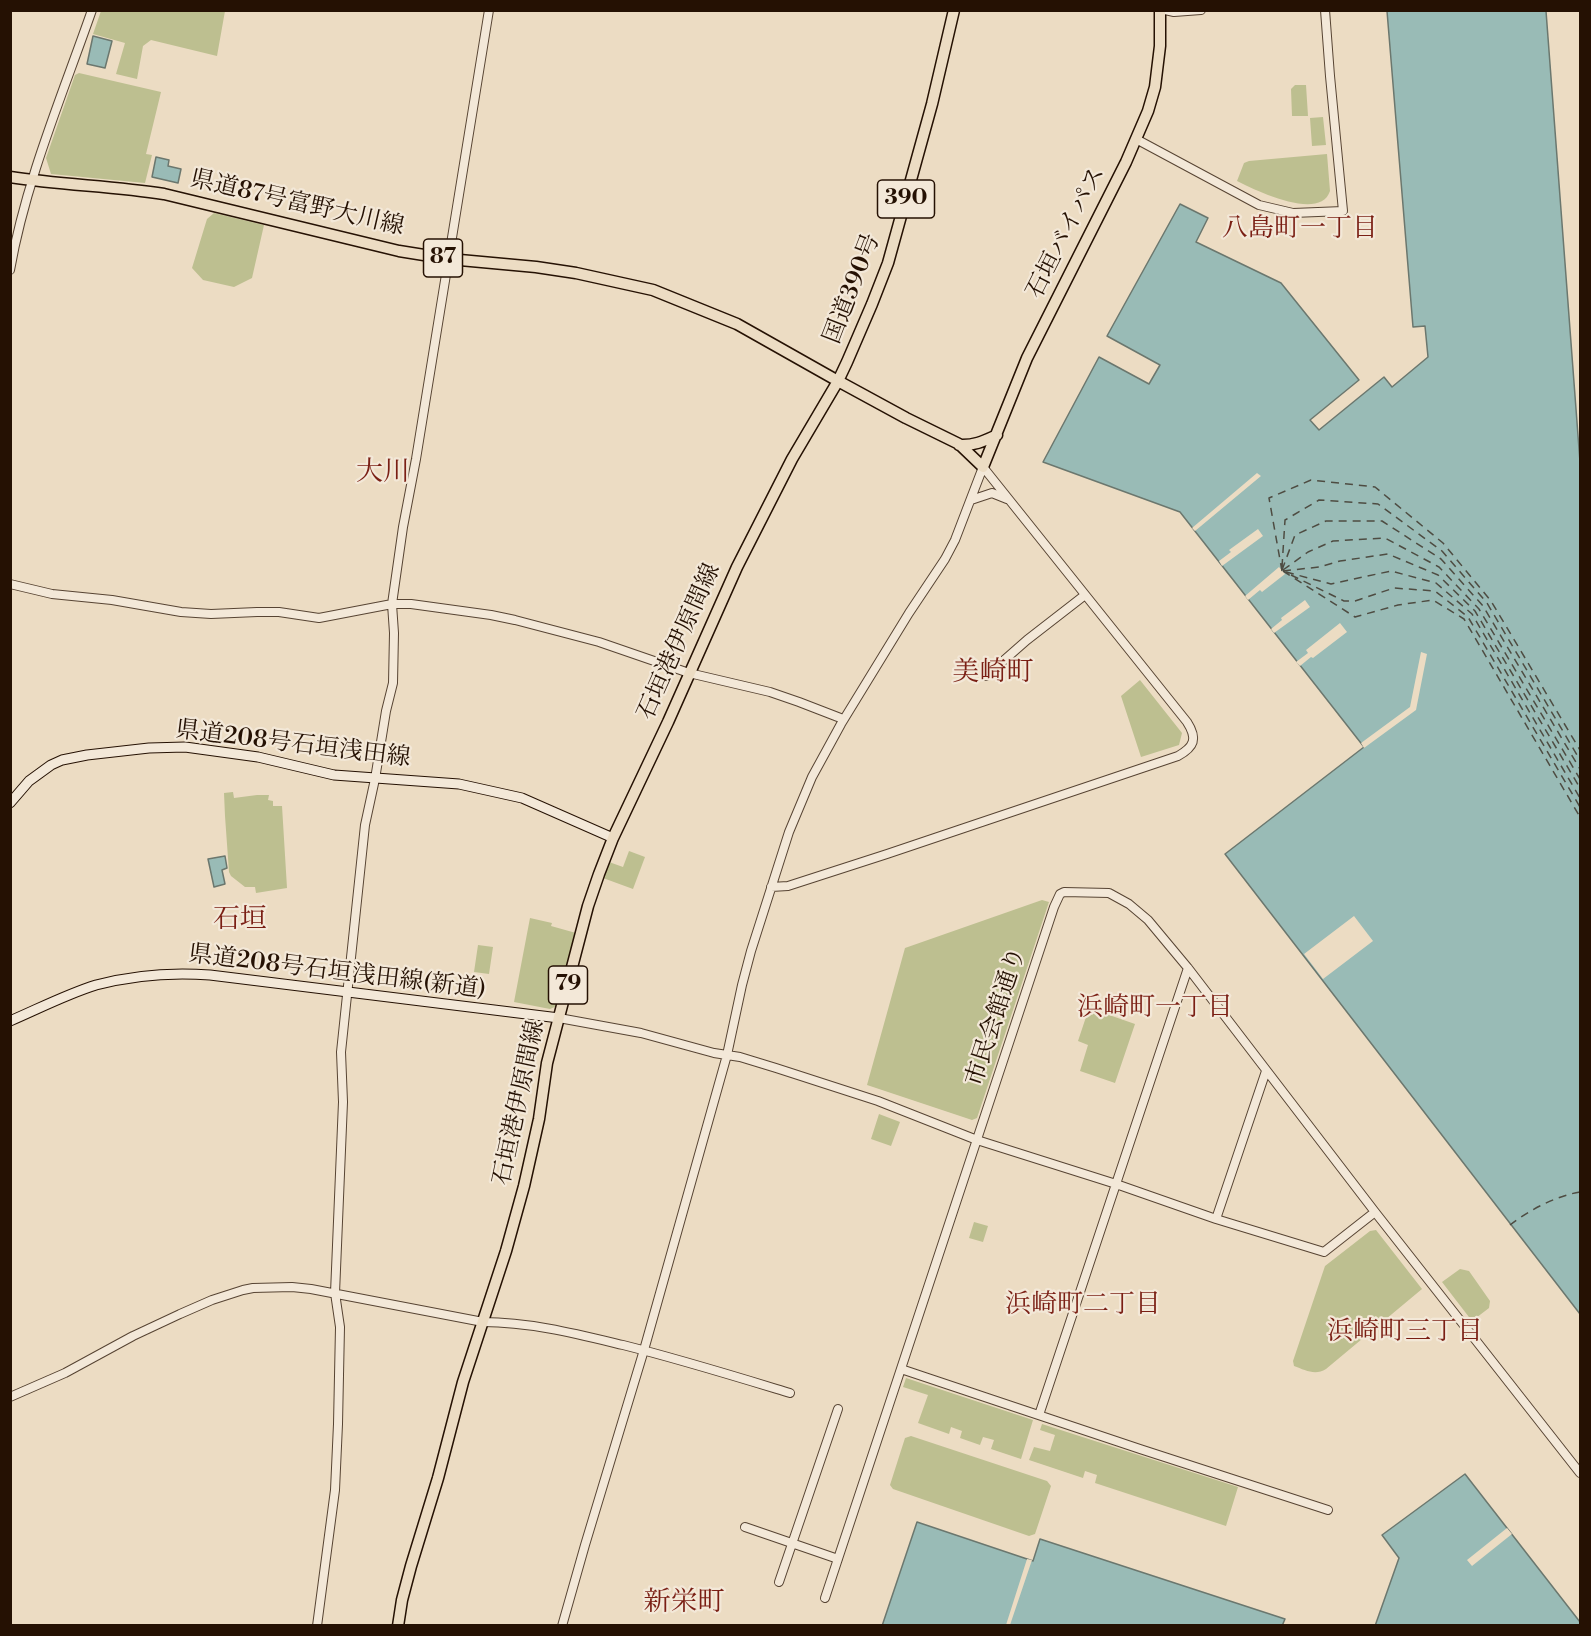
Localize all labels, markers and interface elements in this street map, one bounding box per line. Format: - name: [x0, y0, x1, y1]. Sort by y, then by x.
- street label: 石垣バイパス: [1021, 162, 1113, 304]
- street label: 県道87号富野大川線: [187, 165, 407, 243]
- road number: 390: [878, 180, 934, 218]
- district label: 八島町一丁目: [1222, 214, 1378, 246]
- street label: 国道390号: [819, 230, 887, 348]
- road number: 87: [424, 239, 462, 277]
- district label: 大川: [356, 458, 410, 490]
- street label: 石垣港伊原間線: [633, 559, 727, 725]
- district label: 美崎町: [953, 658, 1033, 690]
- street label: 県道208号石垣浅田線: [174, 716, 412, 774]
- district label: 石垣: [213, 905, 267, 937]
- street label: 県道208号石垣浅田線(新道): [187, 940, 487, 1006]
- street label: 市民会館通り: [961, 944, 1033, 1090]
- road number: 79: [548, 966, 588, 1004]
- district label: 浜崎町一丁目: [1077, 993, 1233, 1025]
- street label: 石垣港伊原間線: [488, 1018, 552, 1188]
- district label: 浜崎町二丁目: [1005, 1290, 1161, 1322]
- district label: 浜崎町三丁目: [1327, 1317, 1483, 1349]
- district label: 新栄町: [644, 1588, 724, 1620]

